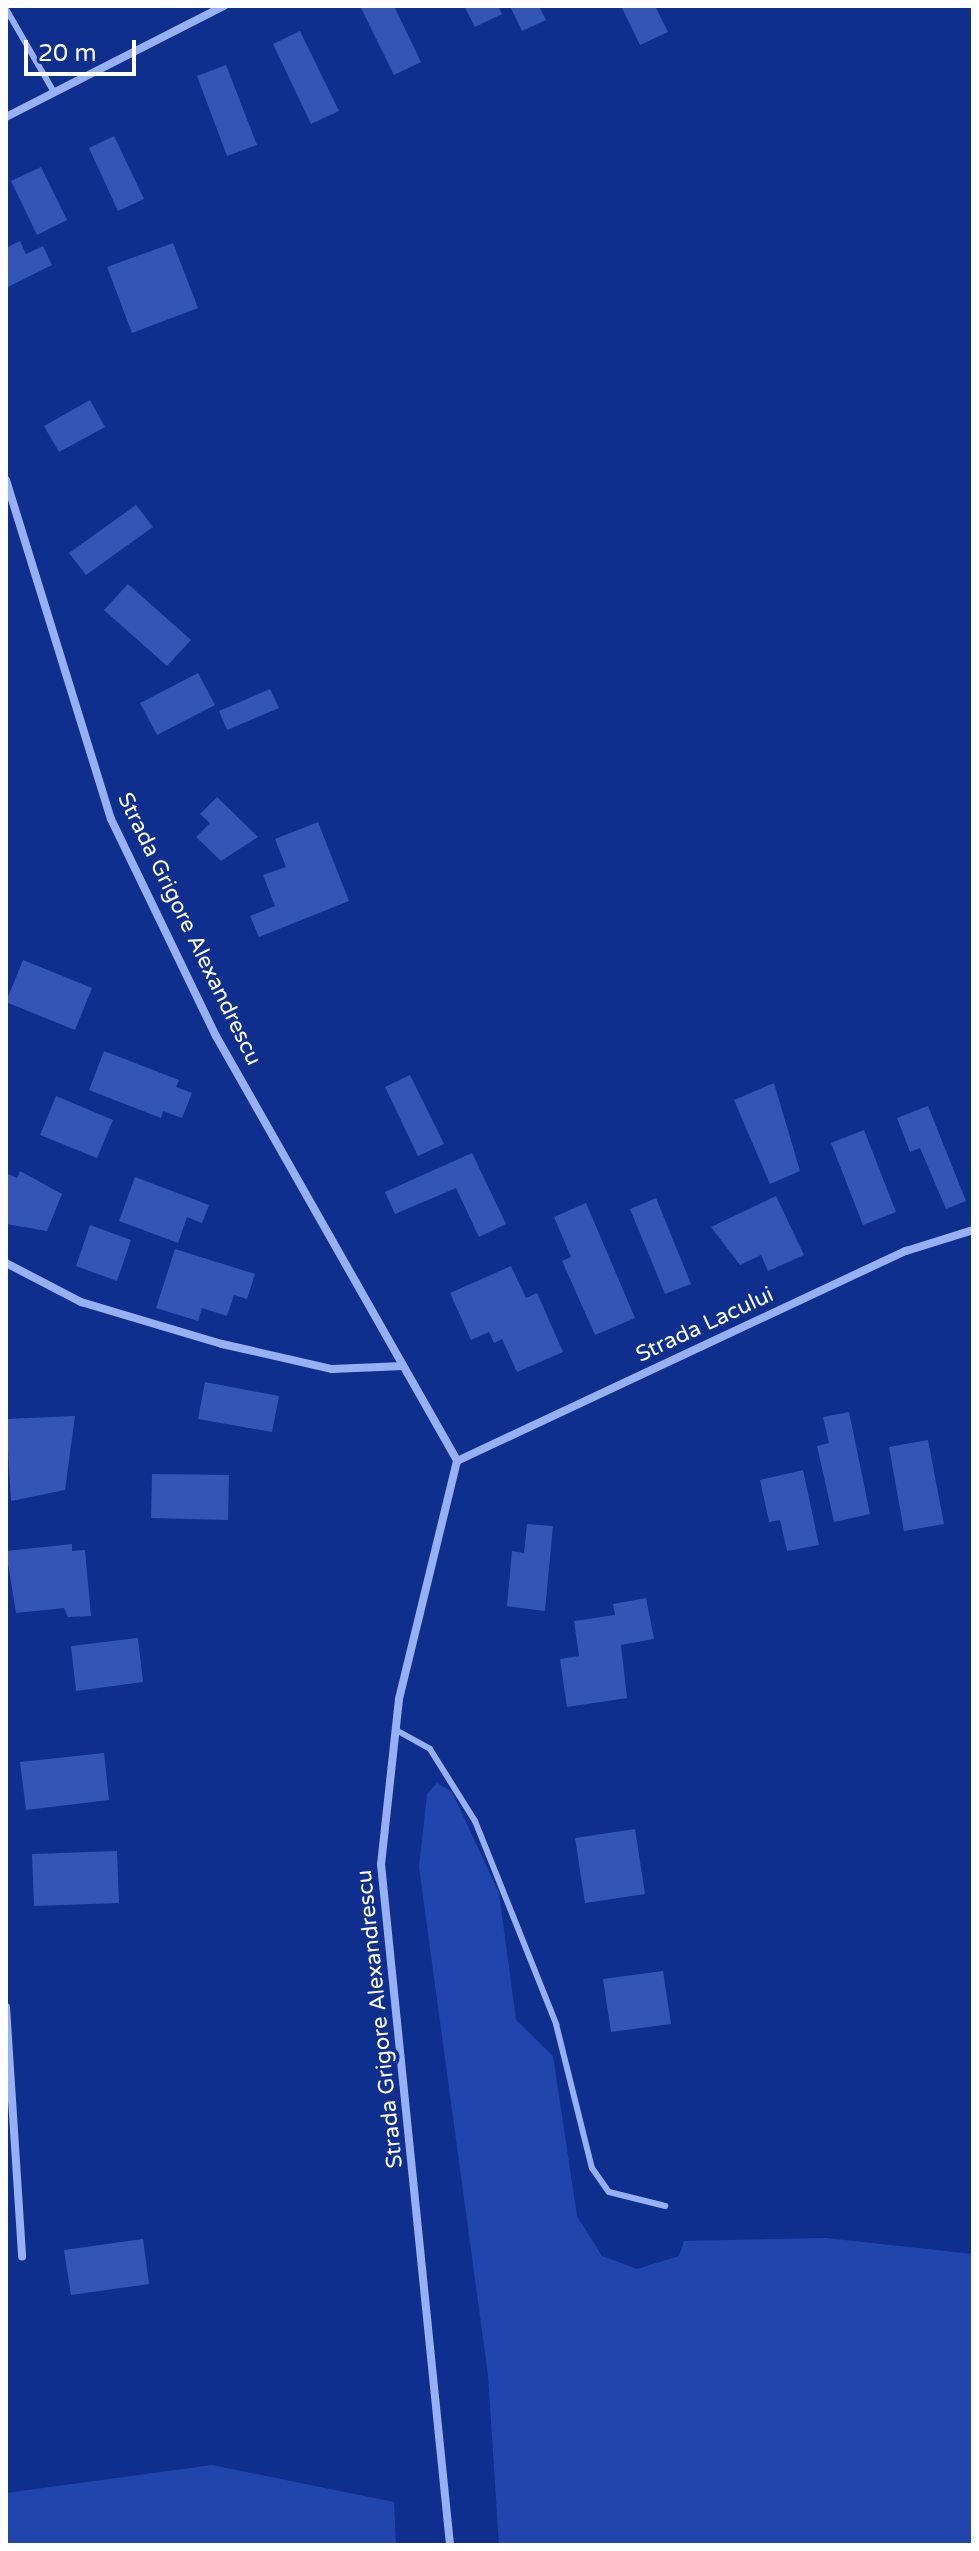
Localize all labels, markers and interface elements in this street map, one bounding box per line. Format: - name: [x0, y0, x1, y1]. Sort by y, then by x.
- scale bar: [28, 24, 140, 74]
- text: 20 m: [38, 39, 96, 68]
- street label: Strada Grigore Alexandrescu: [111, 788, 267, 1070]
- street label: Strada Lacului: [632, 1282, 778, 1368]
- street label: Strada Grigore Alexandrescu: [351, 1868, 409, 2170]

